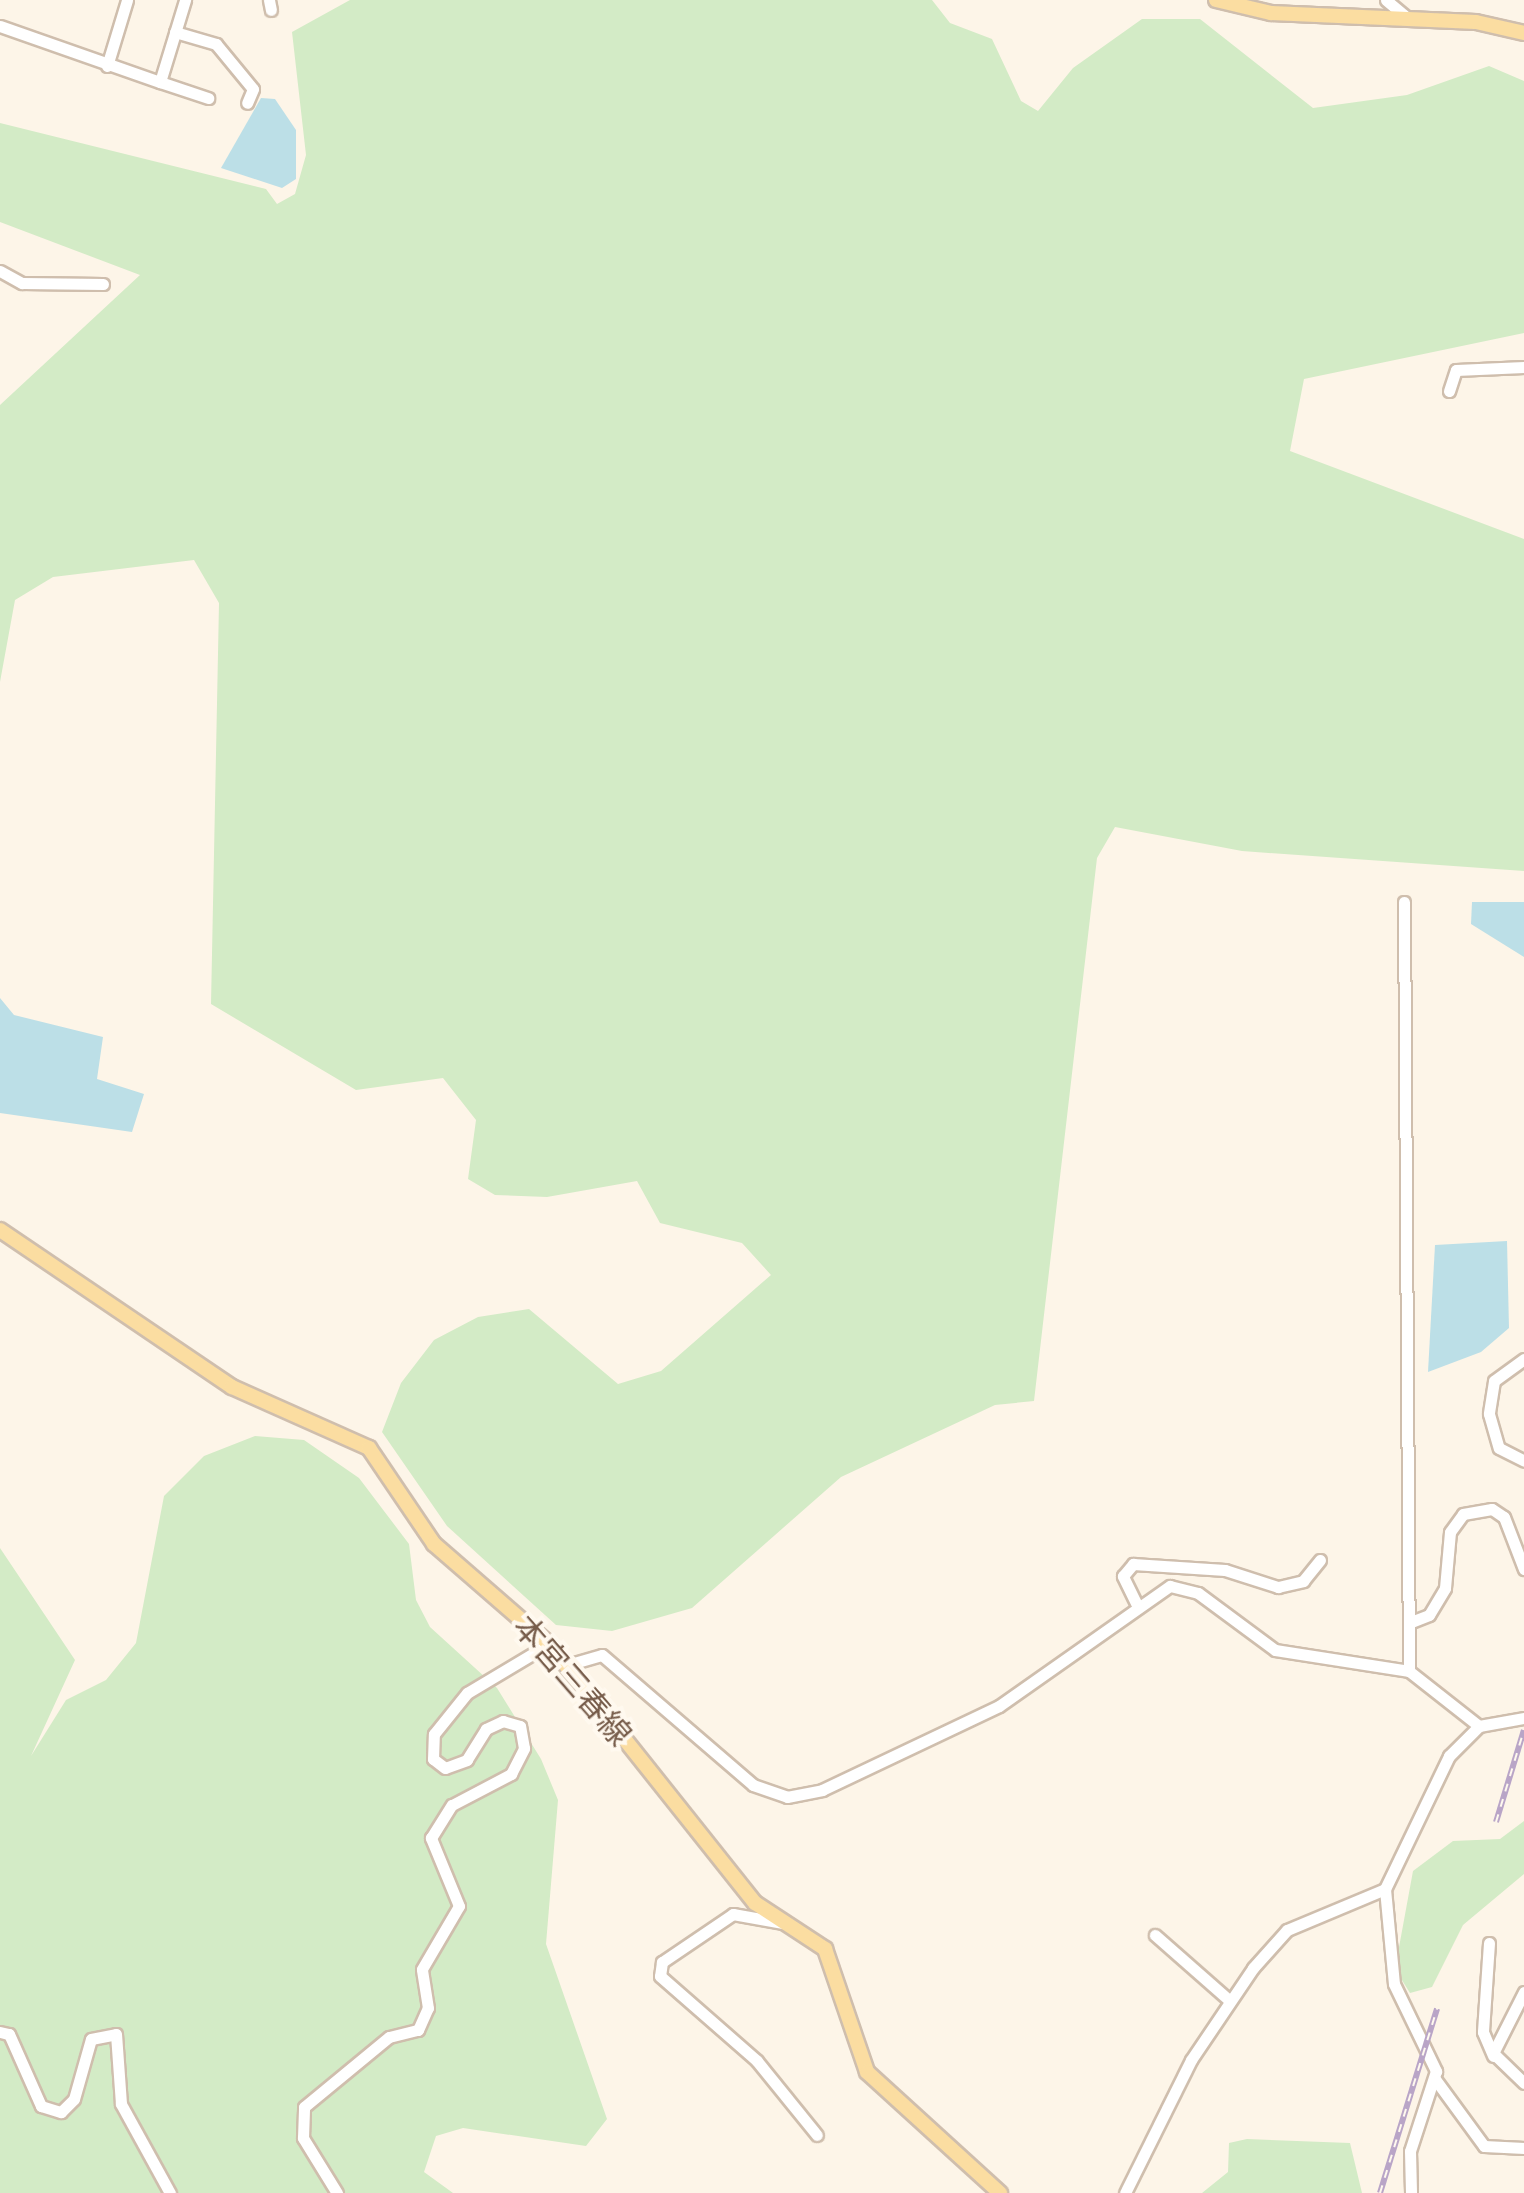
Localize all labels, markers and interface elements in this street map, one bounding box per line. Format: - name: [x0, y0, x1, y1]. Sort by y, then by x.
- street label: 本宮三春線: [506, 1607, 640, 1753]

